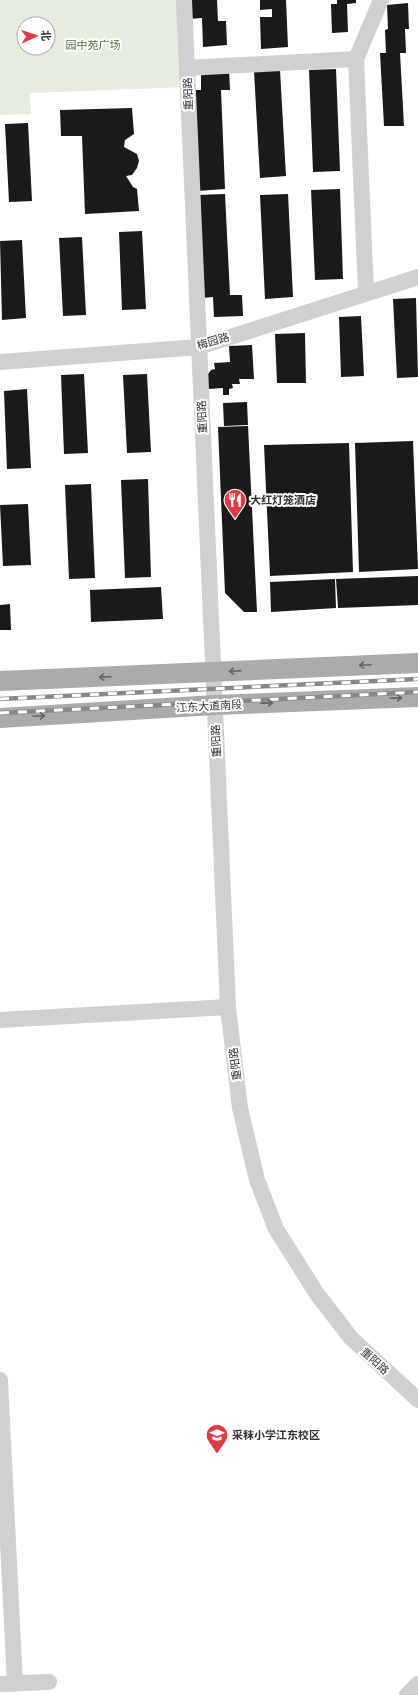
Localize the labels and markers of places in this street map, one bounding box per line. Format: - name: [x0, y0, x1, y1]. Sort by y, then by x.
- restaurant icon: 大红灯笼酒店: [222, 487, 248, 520]
- place label: 大红灯笼酒店: [250, 493, 316, 507]
- school or university icon: 采秣小学江东校区: [204, 1422, 230, 1455]
- place label: 采秣小学江东校区: [232, 1428, 320, 1442]

